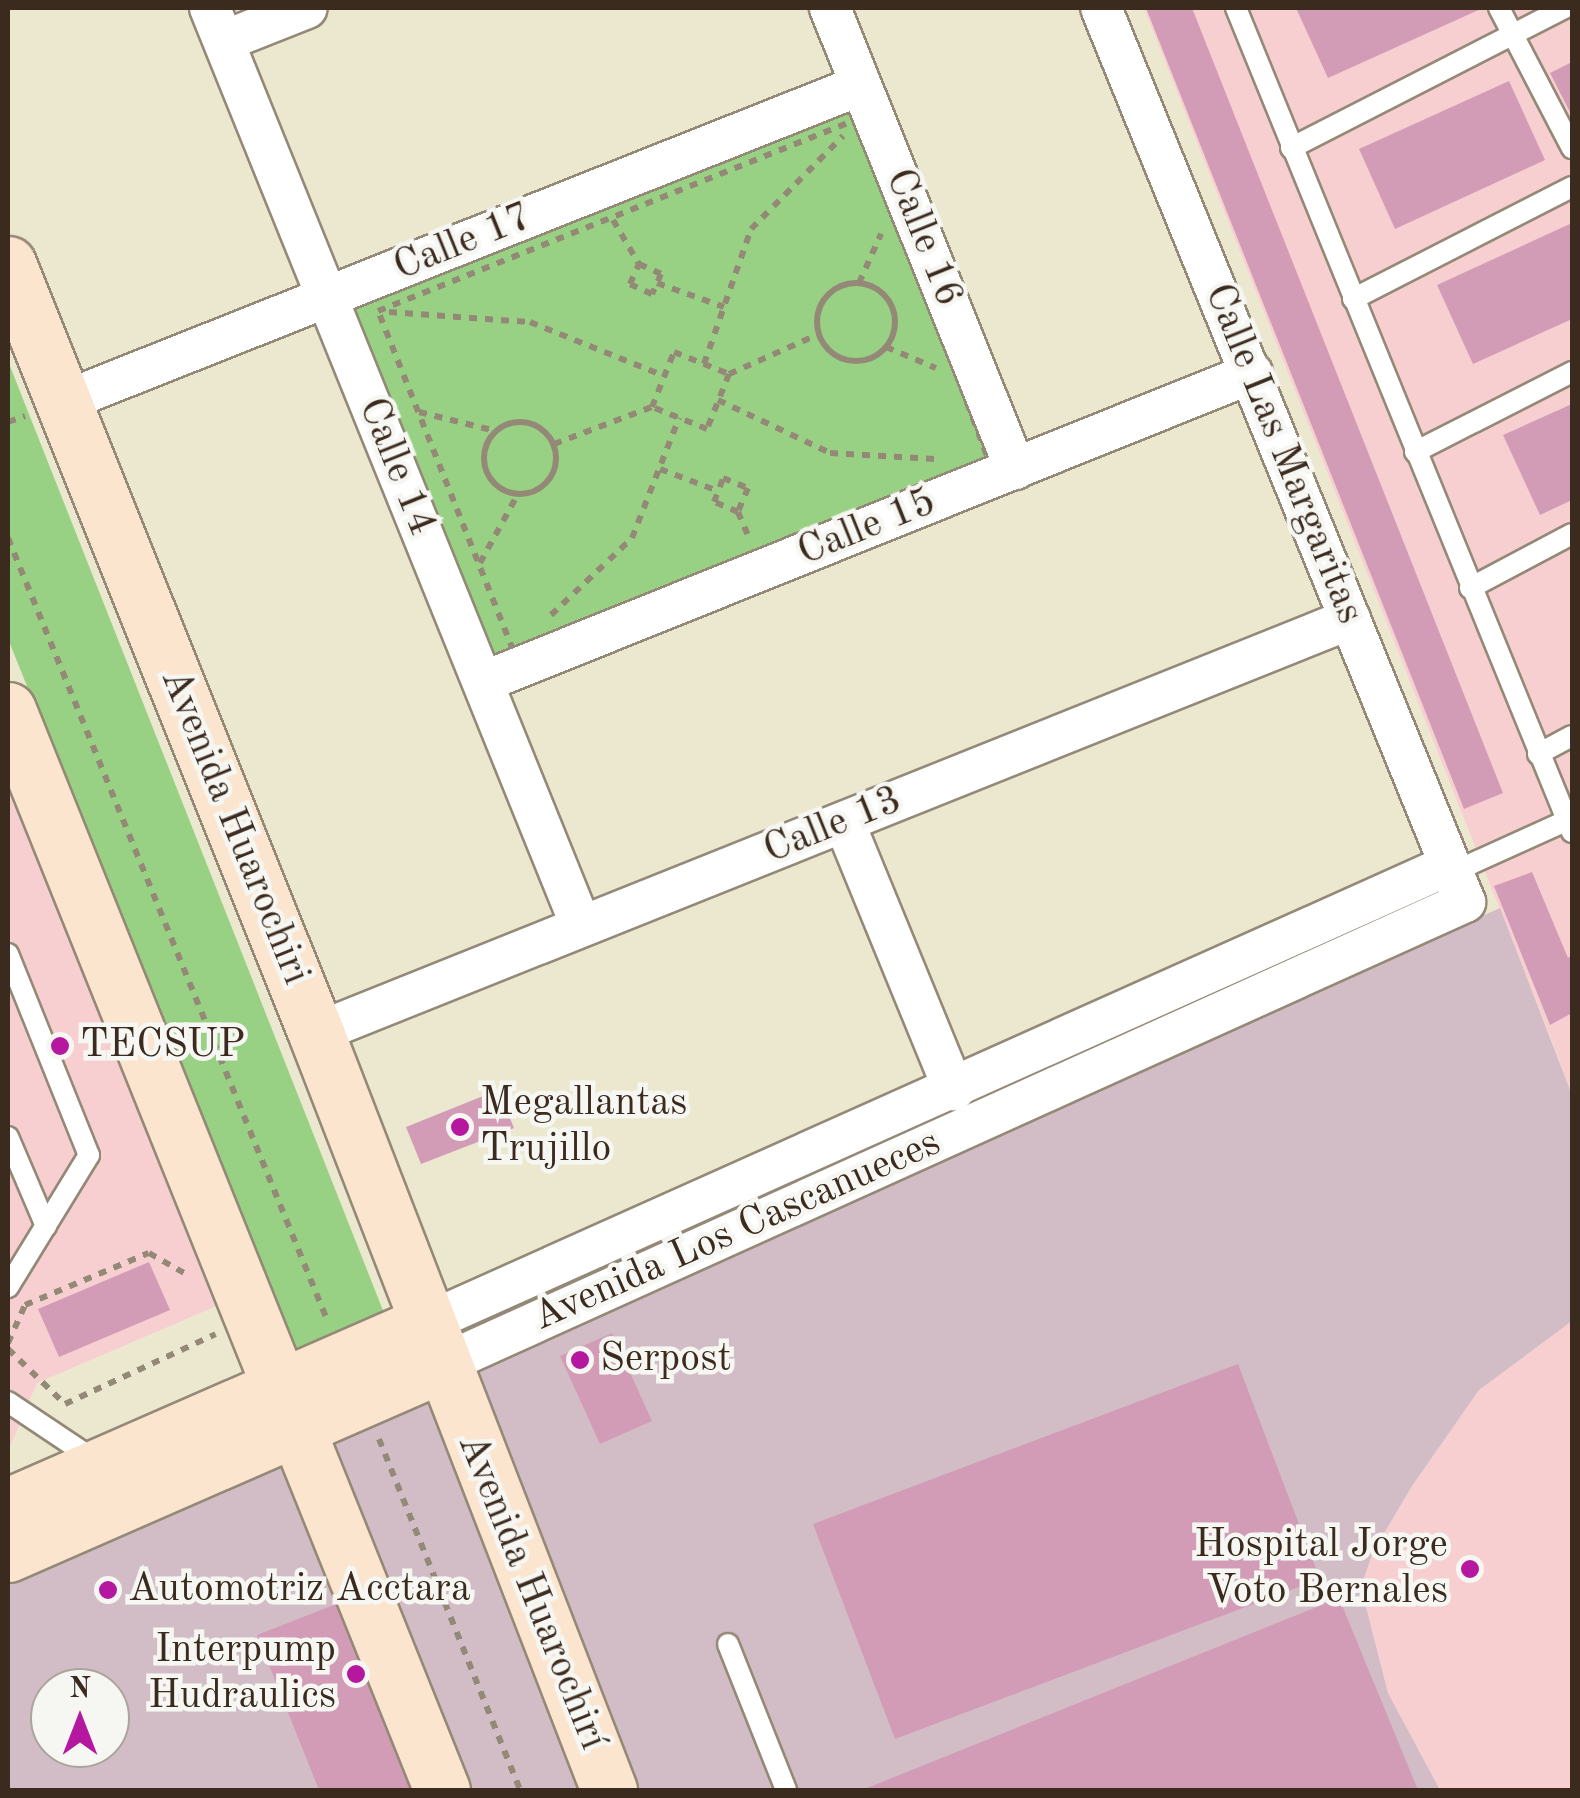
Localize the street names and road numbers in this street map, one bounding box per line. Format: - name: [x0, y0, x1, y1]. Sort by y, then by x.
- street label: Calle 16: [874, 162, 972, 314]
- street label: Calle 17: [387, 194, 539, 292]
- street label: Calle Las Margaritas: [1193, 277, 1373, 631]
- street label: Calle 14: [347, 391, 445, 543]
- street label: Calle 15: [791, 479, 943, 577]
- street label: Avenida Huarochiri: [149, 662, 319, 992]
- street label: Calle 13: [757, 777, 909, 875]
- street label: Avenida Los Cascanueces: [526, 1119, 948, 1343]
- street label: Avenida Huarochirí: [446, 1427, 616, 1757]

